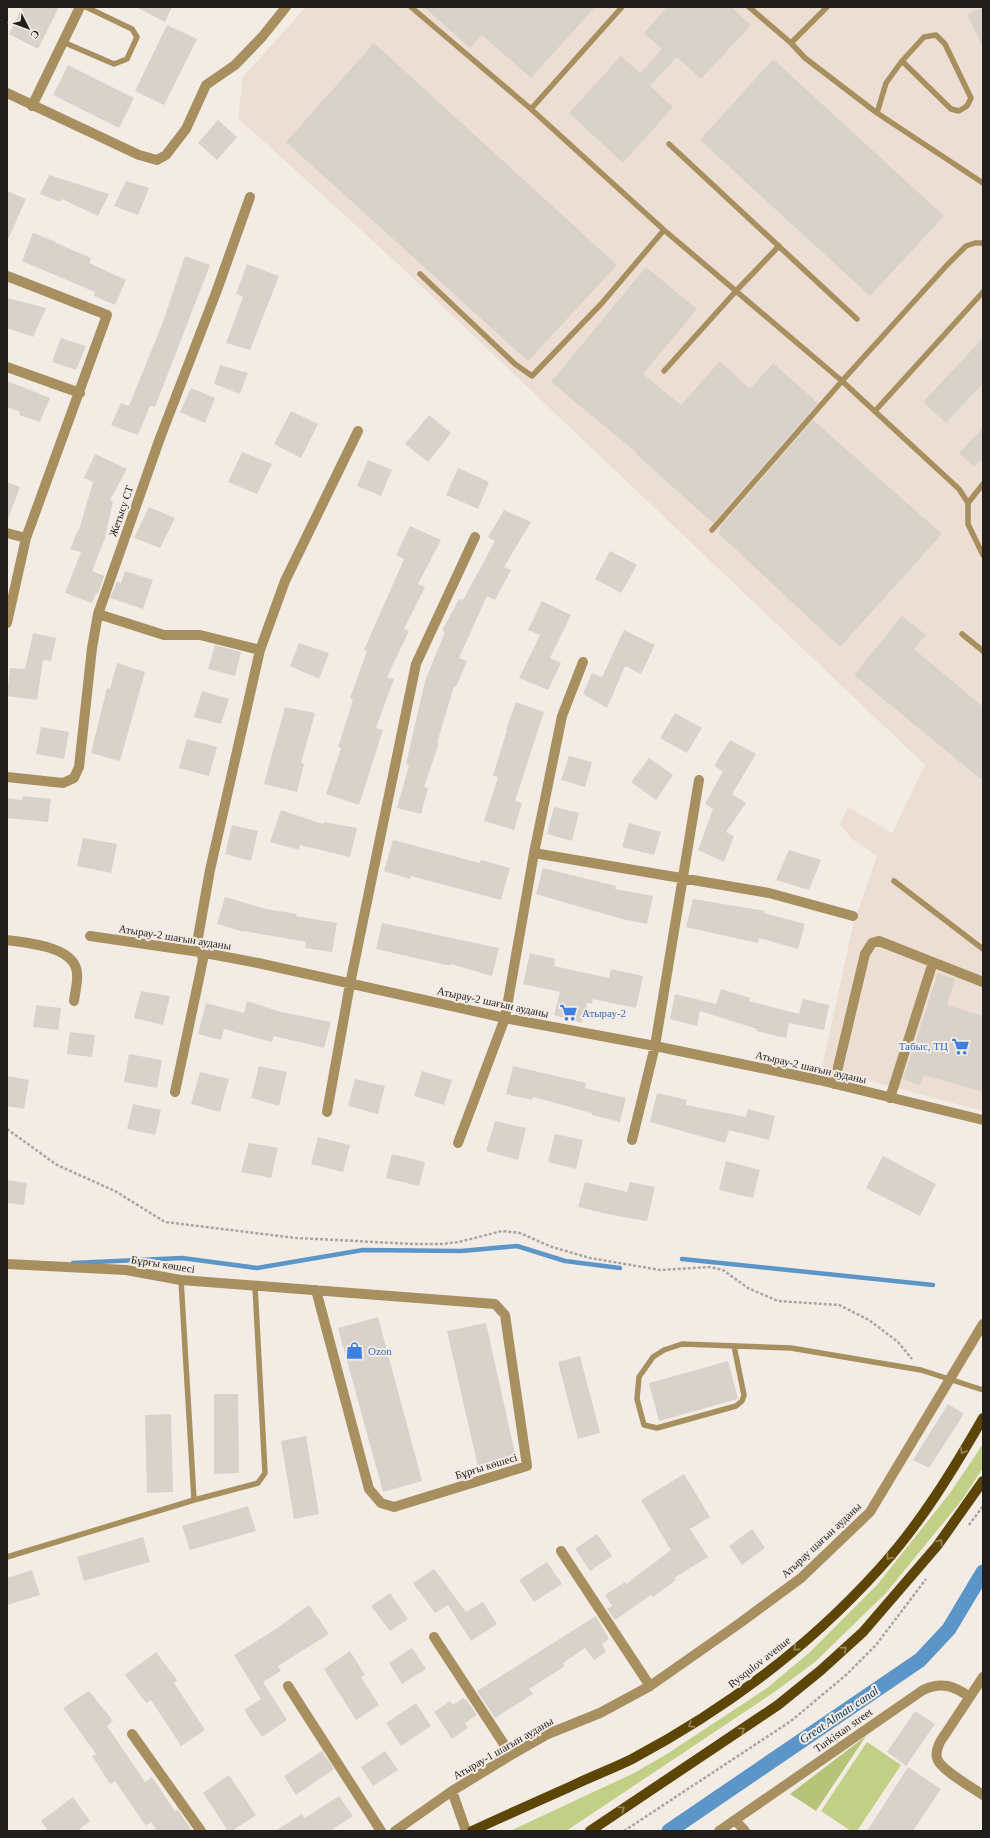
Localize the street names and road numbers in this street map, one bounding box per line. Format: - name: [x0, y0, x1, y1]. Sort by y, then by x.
- street label: Жетысу СТ: [107, 484, 135, 538]
- street label: Атырау-2 шағын ауданы: [118, 922, 233, 952]
- street label: Атырау-2 шағын ауданы: [436, 984, 550, 1020]
- street label: Атырау-2 шағын ауданы: [754, 1048, 868, 1086]
- street label: Бұрғы көшесі: [130, 1253, 196, 1275]
- street label: Бұрғы көшесі: [453, 1451, 519, 1481]
- street label: Атырау шағын ауданы: [779, 1500, 864, 1580]
- street label: Rysqulov avenue: [726, 1634, 793, 1690]
- street label: Turkistan street: [812, 1705, 874, 1755]
- street label: Атырау-1 шағын ауданы: [451, 1714, 556, 1782]

